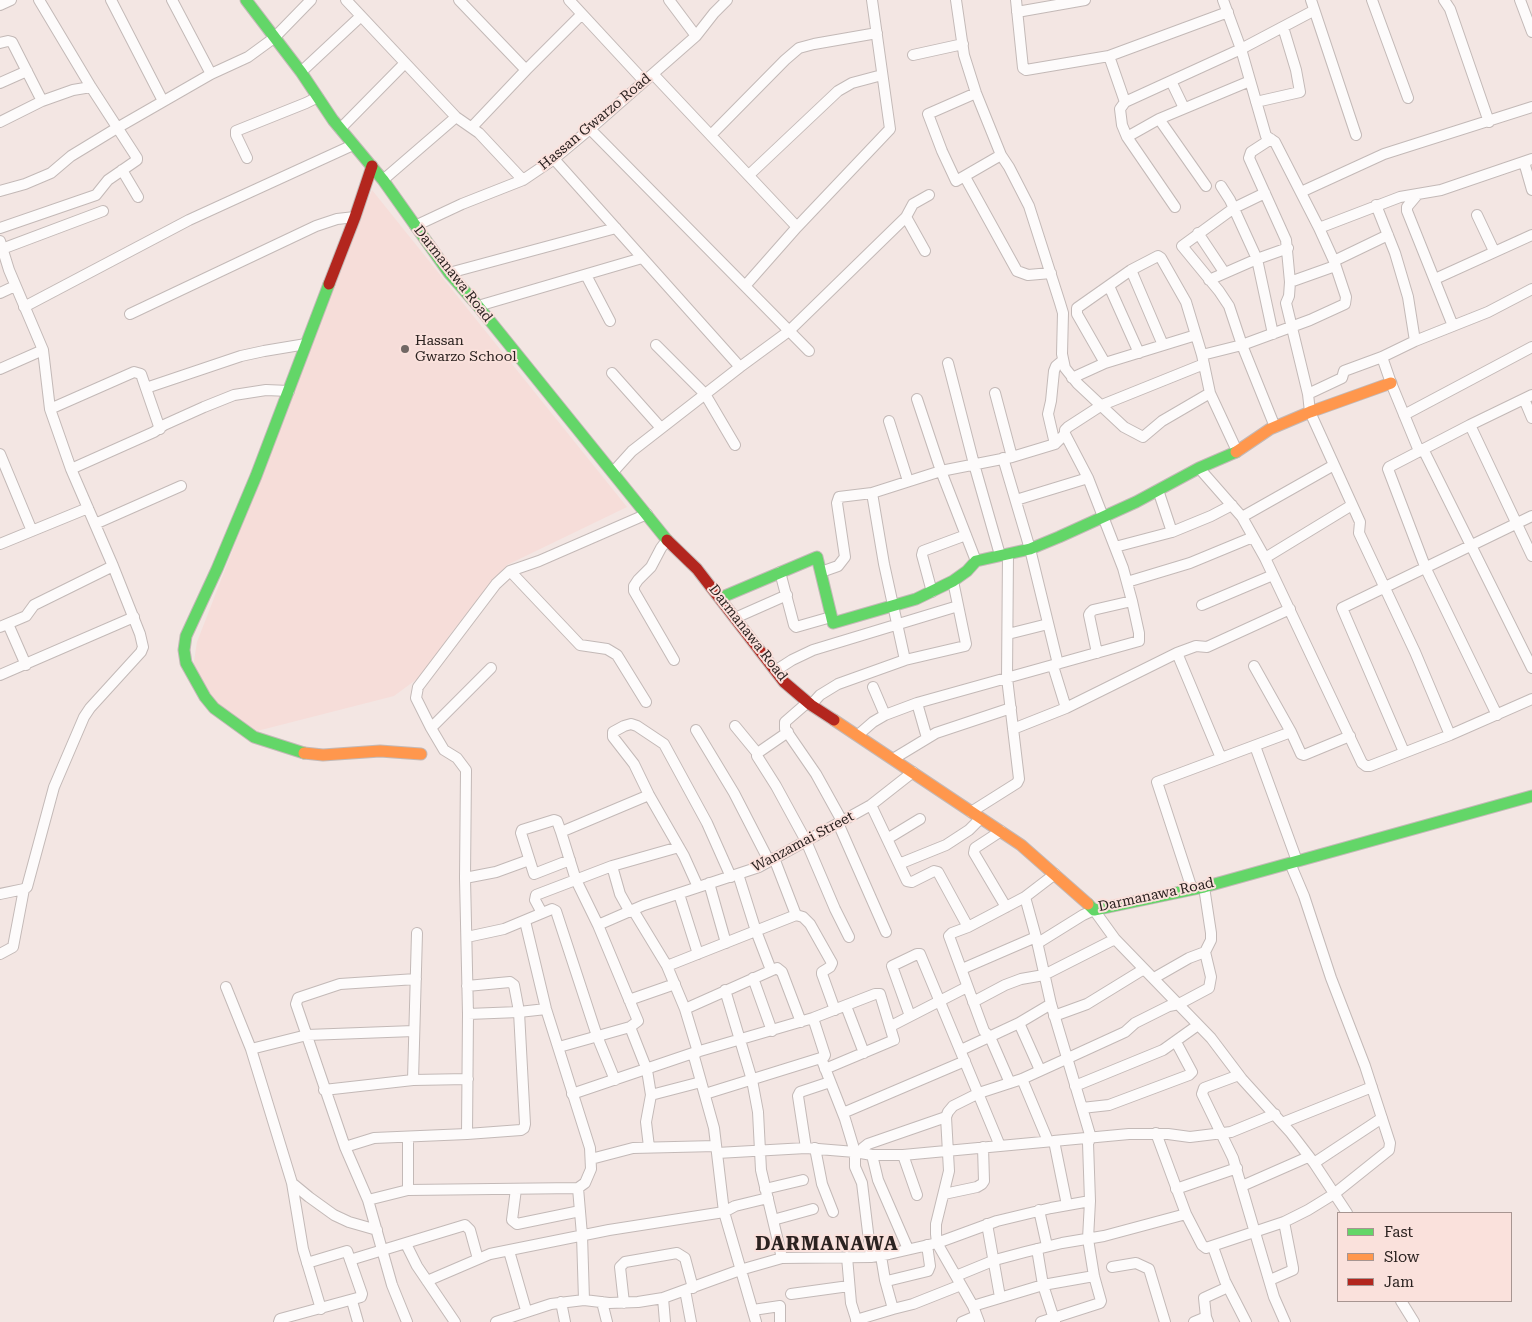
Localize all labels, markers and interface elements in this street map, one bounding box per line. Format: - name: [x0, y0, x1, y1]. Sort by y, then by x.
- street label: Hassan Gwarzo Road: [536, 70, 654, 174]
- street label: Darmanawa Road: [410, 222, 496, 326]
- place label: Hassan Gwarzo School: [415, 333, 517, 366]
- marker: Hassan Gwarzo School: [399, 343, 411, 355]
- street label: Darmanawa Road: [705, 581, 791, 685]
- street label: Wanzamai Street: [749, 808, 857, 876]
- street label: Darmanawa Road: [1097, 875, 1215, 915]
- legend: [1337, 1212, 1512, 1302]
- text: Fast: [1384, 1223, 1413, 1241]
- district label: DARMANAWA: [754, 1233, 900, 1255]
- text: Slow: [1384, 1248, 1419, 1266]
- text: Jam: [1384, 1273, 1414, 1291]

